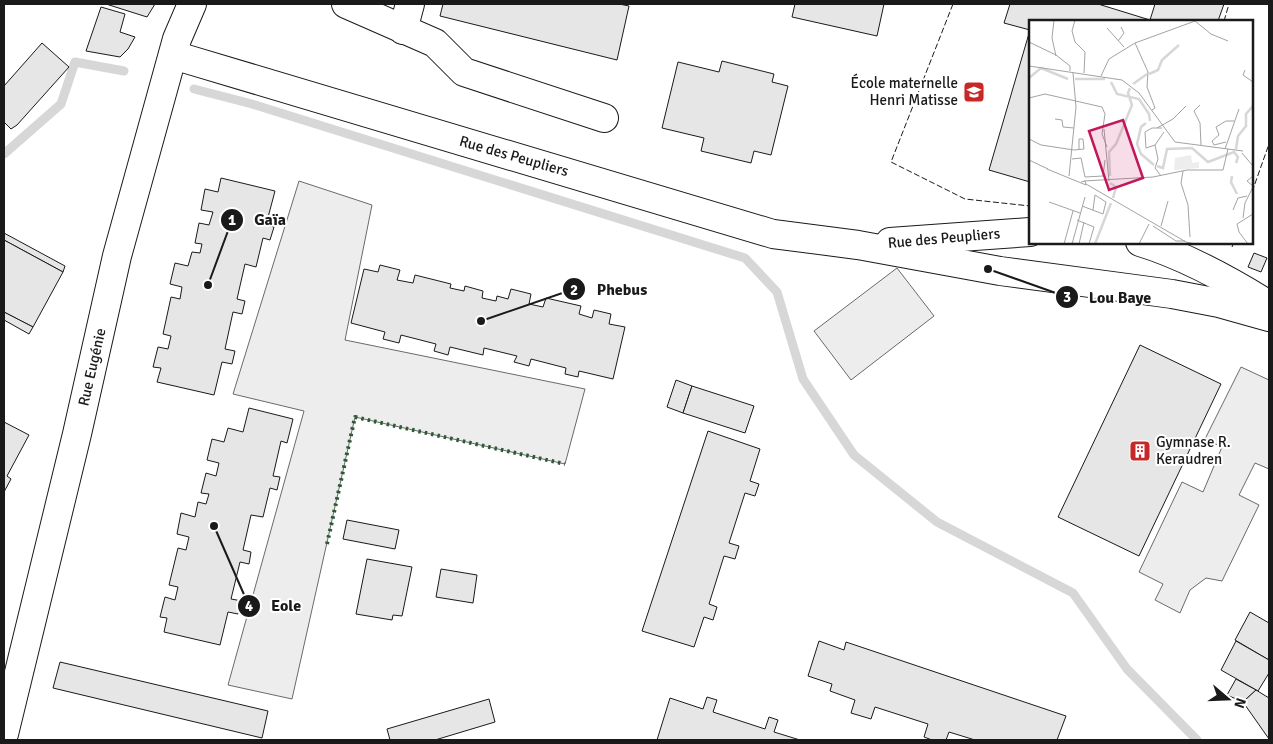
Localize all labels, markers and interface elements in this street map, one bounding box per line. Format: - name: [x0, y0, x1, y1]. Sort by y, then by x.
- inset map: [1029, 20, 1253, 244]
- place label: École maternelle Henri Matisse: [851, 73, 958, 109]
- school or university icon: École maternelle Henri Matisse: [962, 80, 986, 104]
- street label: Rue des Peupliers: [457, 132, 571, 180]
- callout: Gaïa: [220, 204, 296, 235]
- text: Gaïa: [254, 210, 286, 230]
- text: 1: [228, 211, 236, 229]
- street label: Rue des Peupliers: [887, 224, 1001, 252]
- callout: Phebus: [562, 274, 657, 305]
- text: Phebus: [597, 280, 647, 300]
- text: 2: [570, 281, 578, 299]
- callout: Lou Baye: [1054, 282, 1162, 313]
- text: 3: [1063, 288, 1071, 306]
- text: Lou Baye: [1089, 288, 1151, 308]
- street label: Rue Eugénie: [74, 326, 110, 408]
- place label: Gymnase R. Keraudren: [1156, 433, 1231, 468]
- building icon: Gymnase R. Keraudren: [1128, 439, 1152, 463]
- callout: Eole: [236, 590, 311, 621]
- text: Eole: [271, 596, 301, 616]
- text: 4: [245, 597, 253, 615]
- north arrow: [1203, 674, 1253, 724]
- text: N: [1230, 696, 1249, 710]

